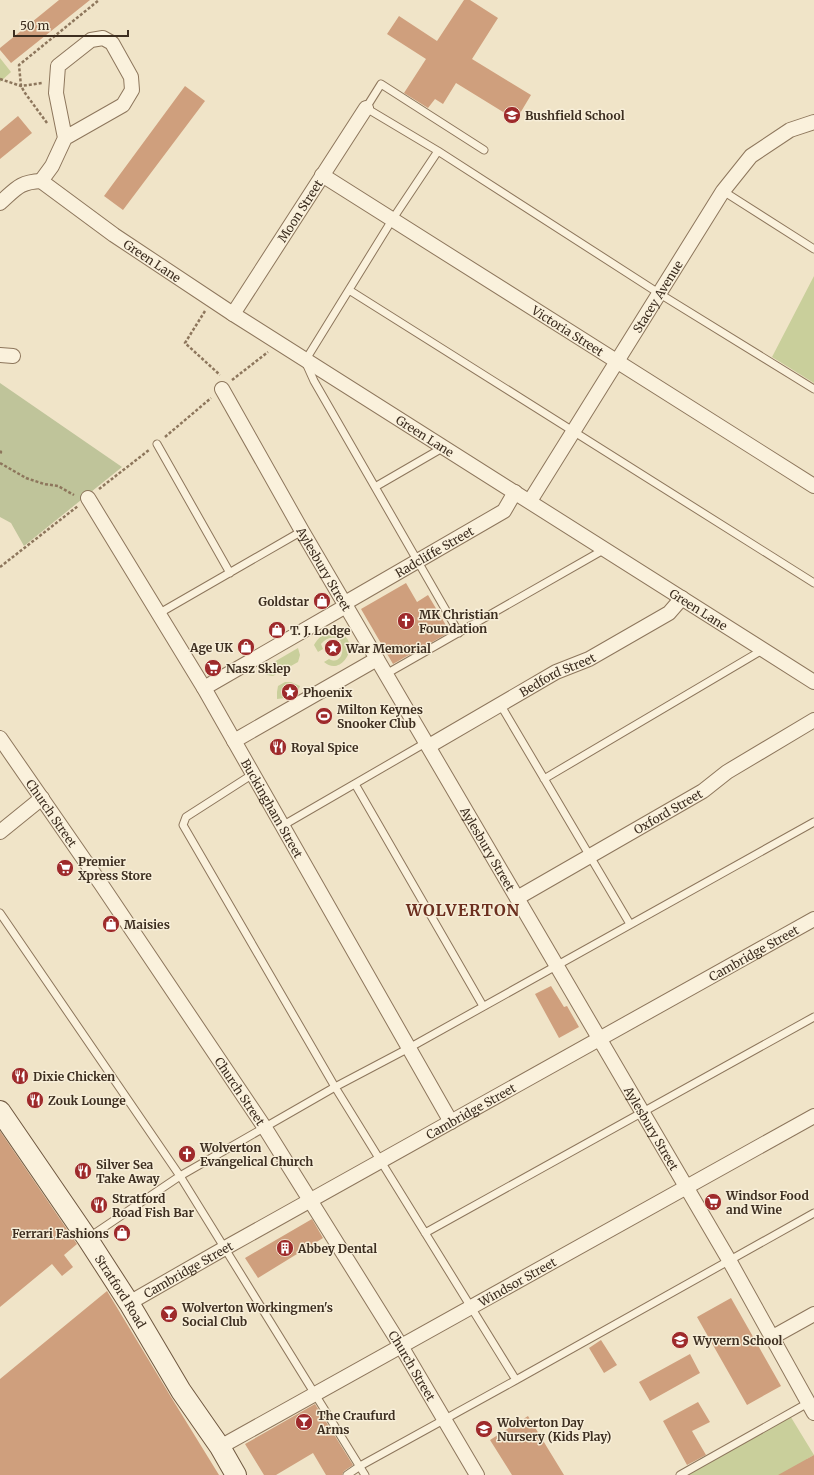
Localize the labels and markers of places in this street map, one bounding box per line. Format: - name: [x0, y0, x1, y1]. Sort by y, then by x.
- school or university icon: Bushfield School: [502, 105, 522, 125]
- place label: Bushfield School: [525, 108, 625, 123]
- shop icon: Goldstar: [312, 591, 332, 611]
- place label: Goldstar: [258, 594, 309, 609]
- place label: MK Christian Foundation: [419, 607, 499, 636]
- church icon: MK Christian Foundation: [396, 611, 416, 631]
- shop icon: T. J. Lodge: [267, 620, 287, 640]
- place label: T. J. Lodge: [290, 623, 351, 638]
- shop icon: Age UK: [236, 637, 256, 657]
- place icon: War Memorial: [323, 638, 343, 658]
- place label: Age UK: [189, 640, 233, 655]
- place label: War Memorial: [345, 641, 431, 656]
- supermarket icon: Nasz Sklep: [203, 658, 223, 678]
- place label: Nasz Sklep: [226, 661, 291, 676]
- place icon: Phoenix: [280, 682, 300, 702]
- place label: Phoenix: [303, 685, 353, 700]
- place label: Milton Keynes Snooker Club: [337, 702, 423, 731]
- sports icon: Milton Keynes Snooker Club: [314, 706, 334, 726]
- restaurant icon: Royal Spice: [268, 737, 288, 757]
- place label: Royal Spice: [291, 740, 359, 755]
- place label: Premier Xpress Store: [78, 854, 152, 883]
- supermarket icon: Premier Xpress Store: [55, 858, 75, 878]
- shop icon: Maisies: [101, 914, 121, 934]
- place label: Maisies: [124, 917, 170, 932]
- restaurant icon: Dixie Chicken: [10, 1066, 30, 1086]
- place label: Dixie Chicken: [33, 1069, 115, 1084]
- restaurant icon: Zouk Lounge: [25, 1090, 45, 1110]
- place label: Zouk Lounge: [48, 1093, 126, 1108]
- place label: Wolverton Evangelical Church: [199, 1140, 313, 1169]
- church icon: Wolverton Evangelical Church: [177, 1144, 197, 1164]
- place label: Silver Sea Take Away: [96, 1157, 161, 1186]
- restaurant icon: Silver Sea Take Away: [73, 1161, 93, 1181]
- place label: Windsor Food and Wine: [725, 1188, 809, 1217]
- place label: Stratford Road Fish Bar: [112, 1191, 194, 1220]
- supermarket icon: Windsor Food and Wine: [703, 1192, 723, 1212]
- restaurant icon: Stratford Road Fish Bar: [89, 1195, 109, 1215]
- shop icon: Ferrari Fashions: [112, 1223, 132, 1243]
- place label: Ferrari Fashions: [12, 1226, 109, 1241]
- building icon: Abbey Dental: [275, 1238, 295, 1258]
- place label: Abbey Dental: [297, 1241, 377, 1256]
- place label: Wolverton Workingmen's Social Club: [181, 1300, 333, 1329]
- bar icon: Wolverton Workingmen's Social Club: [159, 1304, 179, 1324]
- school or university icon: Wyvern School: [670, 1330, 690, 1350]
- place label: Wyvern School: [692, 1333, 782, 1348]
- place label: The Craufurd Arms: [316, 1408, 396, 1437]
- bar icon: The Craufurd Arms: [294, 1412, 314, 1432]
- place label: Wolverton Day Nursery (Kids Play): [496, 1415, 611, 1444]
- school or university icon: Wolverton Day Nursery (Kids Play): [474, 1419, 494, 1439]

